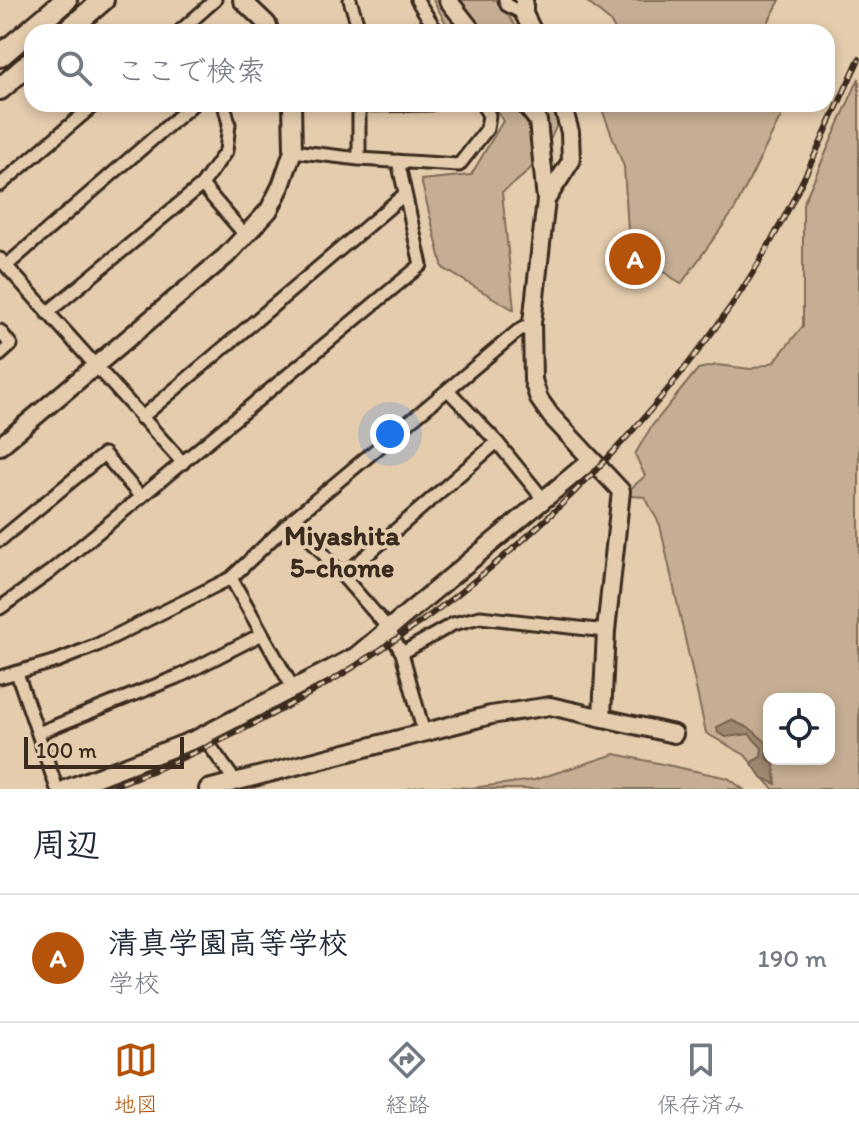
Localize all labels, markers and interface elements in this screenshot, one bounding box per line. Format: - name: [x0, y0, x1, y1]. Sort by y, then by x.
- search box: [24, 24, 835, 112]
- icon: search: [52, 46, 96, 90]
- text: ここで検索: [116, 52, 266, 89]
- pin: A: [609, 229, 661, 289]
- your location: [370, 414, 410, 454]
- district label: Miyashita 5-chome: [284, 518, 400, 584]
- map controls: [763, 693, 835, 765]
- button: locate: [763, 693, 835, 765]
- scale bar: [24, 733, 184, 769]
- text: 100 m: [36, 737, 97, 764]
- text: 周辺: [32, 824, 100, 865]
- text: 清真学園高等学校: [108, 924, 348, 961]
- text: A: [50, 942, 66, 974]
- text: 190 m: [758, 942, 827, 974]
- text: 学校: [108, 967, 160, 999]
- tab: 地図: [114, 1038, 158, 1118]
- tab: 経路: [385, 1038, 429, 1118]
- tab: 保存済み: [657, 1038, 745, 1118]

